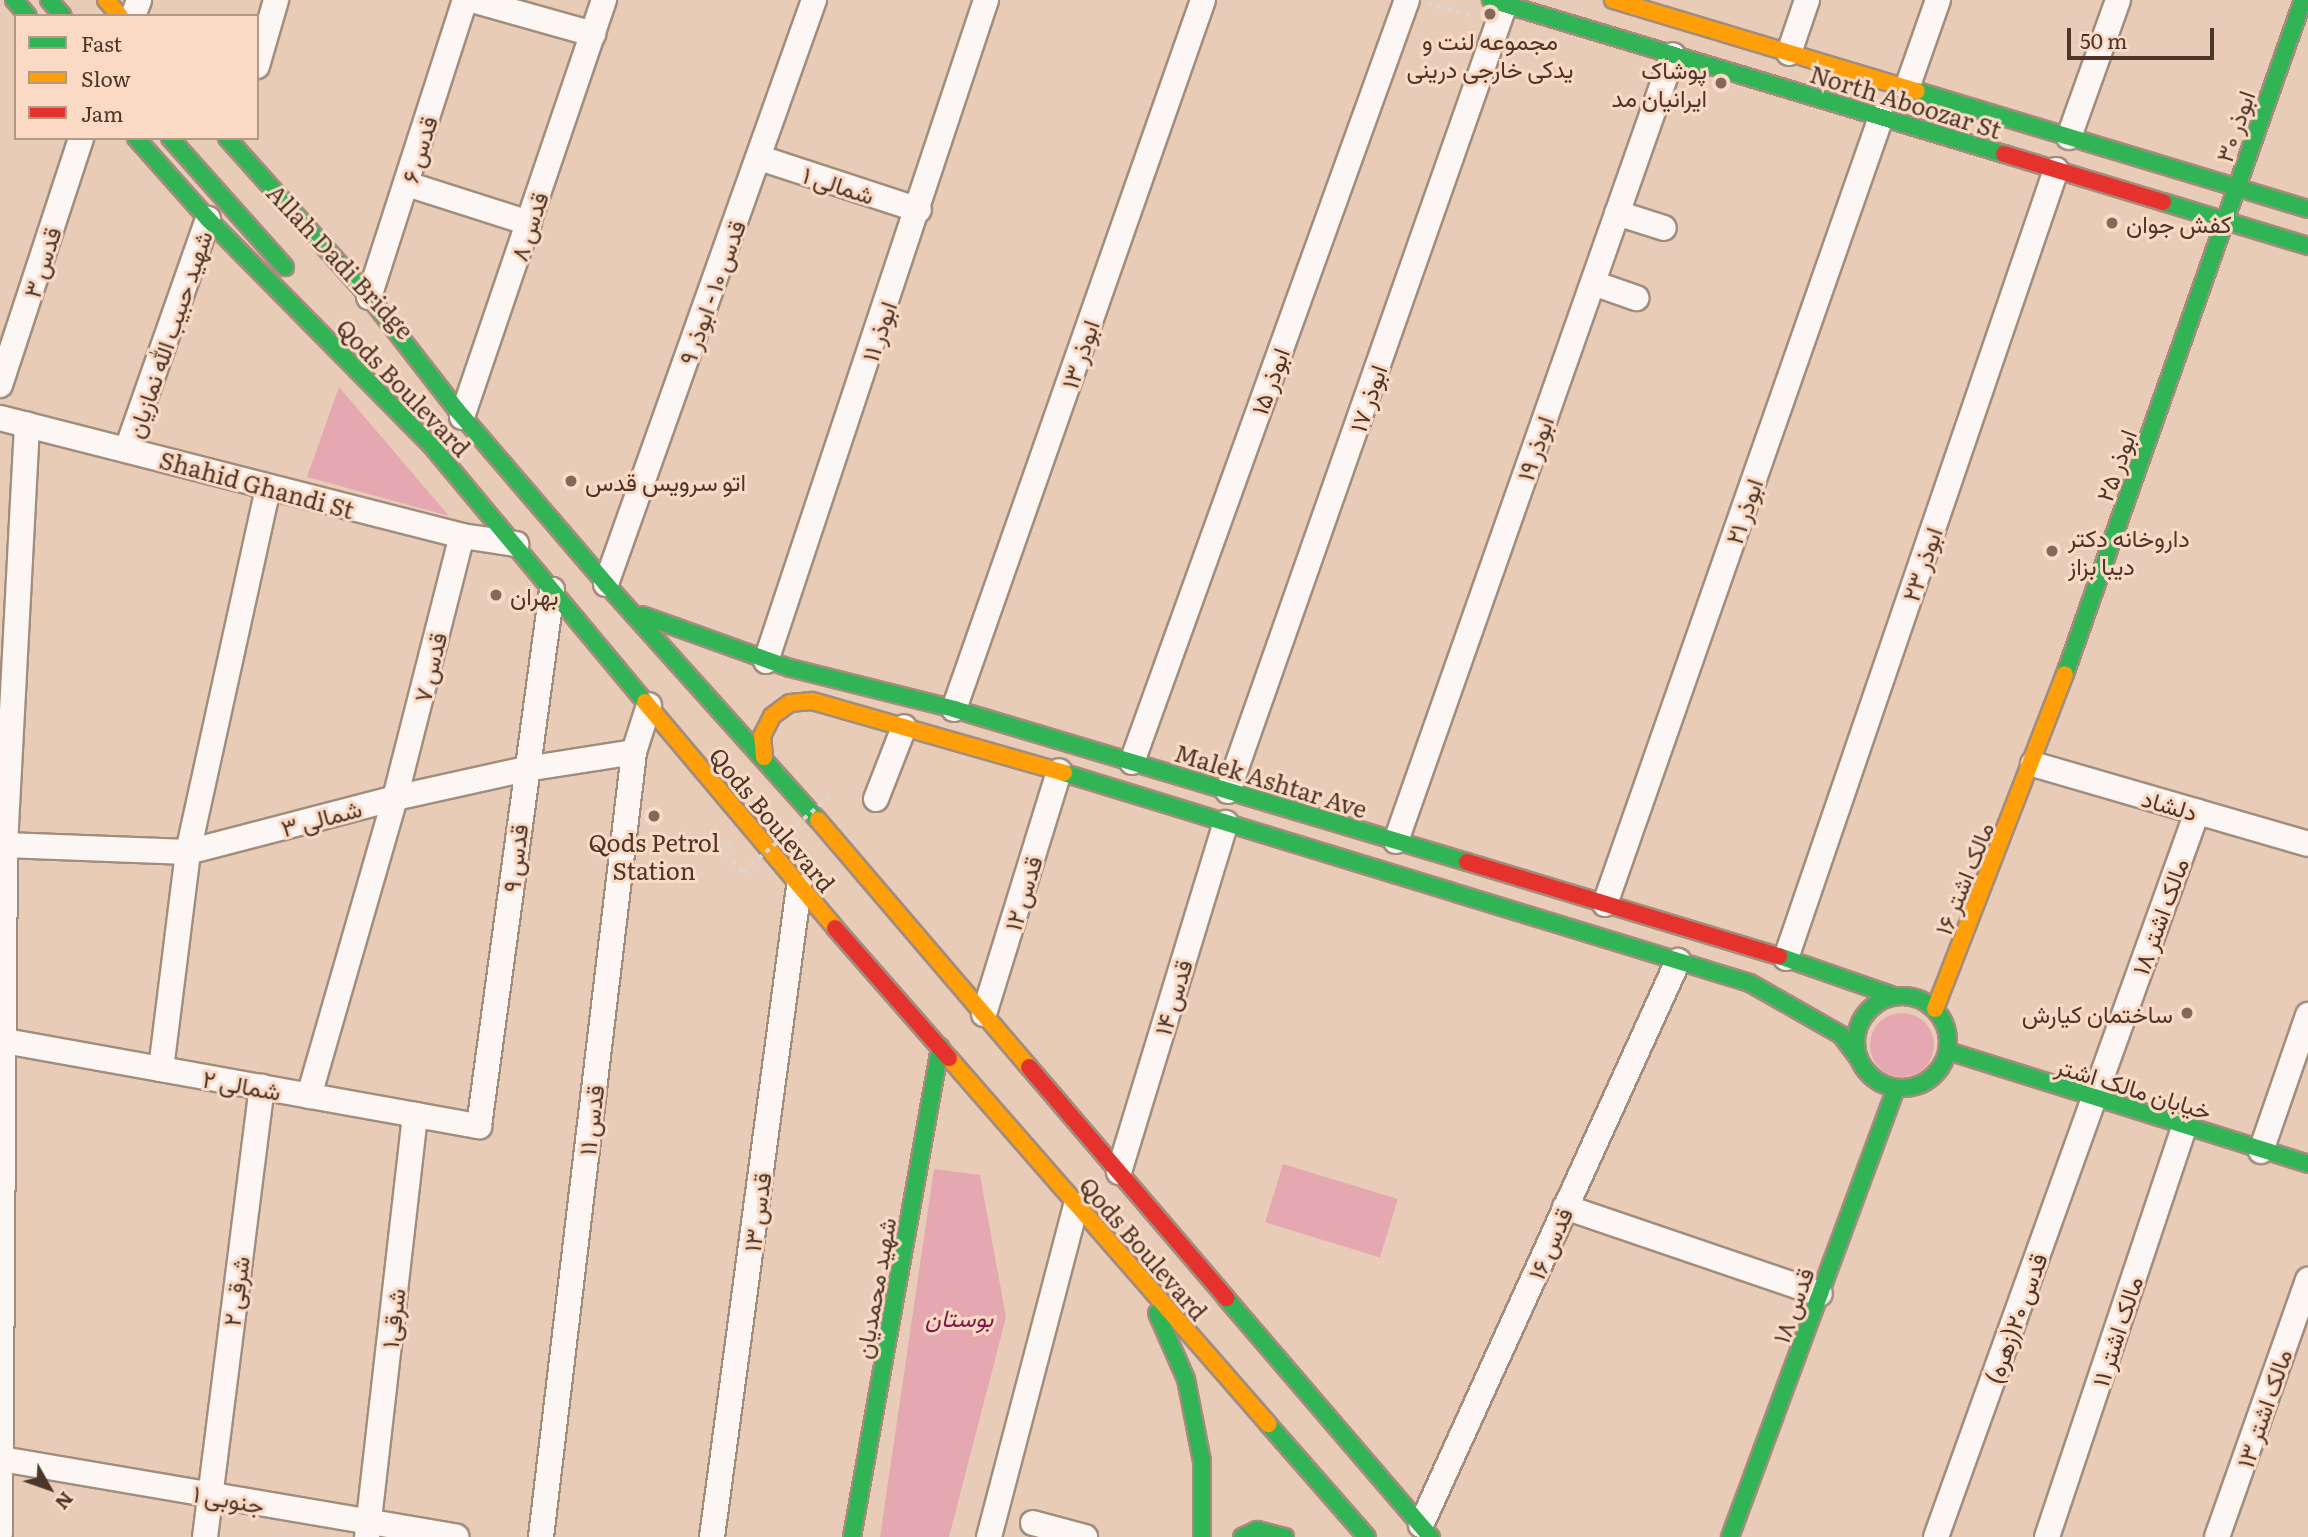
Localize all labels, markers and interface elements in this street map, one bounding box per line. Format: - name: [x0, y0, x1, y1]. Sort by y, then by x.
- marker: مجموعه لنت و یدکی خارجی درینی: [1482, 6, 1498, 22]
- legend: [14, 14, 259, 140]
- scale bar: [2070, 14, 2217, 58]
- text: 50 m: [2080, 24, 2127, 55]
- place label: مجموعه لنت و یدکی خارجی درینی: [1407, 26, 1573, 82]
- text: Fast: [81, 27, 122, 58]
- place label: پوشاک ایرانیان مد: [1612, 55, 1707, 111]
- street label: North Aboozar St: [1807, 58, 2005, 144]
- text: Slow: [81, 62, 131, 93]
- marker: پوشاک ایرانیان مد: [1713, 75, 1729, 91]
- street label: ابوذر ۳۰: [2208, 86, 2260, 166]
- text: Jam: [81, 97, 123, 128]
- street label: قدس ۶: [394, 112, 442, 186]
- street label: شمالی ۱: [800, 159, 878, 209]
- street label: Allah Dadi Bridge: [262, 178, 420, 344]
- street label: قدس ۸: [503, 188, 553, 264]
- place label: کفش جوان: [2126, 209, 2232, 237]
- marker: کفش جوان: [2104, 215, 2120, 231]
- street label: قدس ۱۰ - ابوذر ۹: [672, 216, 750, 368]
- street label: قدس ۳: [16, 223, 66, 301]
- street label: شهید حبیب الله نمازیان: [119, 227, 217, 441]
- street label: ابوذر ۱۱: [854, 297, 902, 365]
- street label: Qods Boulevard: [331, 312, 477, 462]
- street label: ابوذر ۱۳: [1054, 316, 1104, 392]
- street label: ابوذر ۱۵: [1244, 344, 1294, 418]
- street label: ابوذر ۱۷: [1342, 361, 1392, 435]
- street label: ابوذر ۱۹: [1510, 412, 1558, 484]
- street label: ابوذر ۲۵: [2089, 425, 2141, 505]
- street label: Shahid Ghandi St: [157, 444, 357, 524]
- place label: اتو سرویس قدس: [585, 467, 746, 495]
- marker: اتو سرویس قدس: [563, 473, 579, 489]
- street label: ابوذر ۲۱: [1718, 474, 1768, 548]
- street label: ابوذر ۲۳: [1895, 523, 1947, 605]
- place label: داروخانه دکتر دیبا بزاز: [2068, 523, 2190, 579]
- marker: داروخانه دکتر دیبا بزاز: [2042, 541, 2062, 561]
- place label: بهران: [510, 581, 558, 609]
- marker: بهران: [488, 587, 504, 603]
- street label: قدس ۷: [406, 629, 452, 705]
- street label: Malek Ashtar Ave: [1171, 737, 1371, 823]
- street label: Qods Boulevard: [704, 741, 842, 897]
- street label: دلشاد: [2139, 782, 2201, 826]
- street label: شمالی ۳: [278, 792, 364, 842]
- marker: Qods Petrol Station: [646, 808, 662, 824]
- street label: مالک اشتر ۱۶: [1927, 817, 1999, 939]
- street label: قدس ۹: [496, 822, 532, 894]
- place label: Qods Petrol Station: [588, 828, 720, 884]
- street label: قدس ۱۲: [997, 852, 1047, 934]
- street label: مالک اشتر ۱۸: [2125, 854, 2193, 978]
- street label: قدس ۱۴: [1147, 956, 1197, 1038]
- place label: ساختمان کیارش: [2022, 999, 2173, 1027]
- marker: ساختمان کیارش: [2179, 1005, 2195, 1021]
- street label: خیابان مالک اشتر: [2053, 1050, 2215, 1124]
- street label: شمالی ۲: [201, 1063, 283, 1105]
- street label: قدس ۱۱: [571, 1083, 609, 1157]
- street label: قدس ۱۳: [736, 1171, 776, 1253]
- street label: Qods Boulevard: [1074, 1171, 1214, 1325]
- street label: قدس ۱۶: [1520, 1203, 1578, 1283]
- street label: شهید محمدیان: [847, 1215, 901, 1361]
- street label: قدس ۲۰(زهره): [1978, 1249, 2052, 1387]
- street label: شرقی ۲: [216, 1254, 254, 1328]
- street label: قدس ۱۸: [1765, 1263, 1819, 1347]
- street label: مالک اشتر ۱۱: [2085, 1272, 2147, 1390]
- street label: شرقی۱: [374, 1286, 410, 1350]
- park label: بوستان: [925, 1303, 993, 1331]
- street label: مالک اشتر ۱۳: [2229, 1345, 2297, 1471]
- north arrow: [14, 1453, 84, 1523]
- street label: ۱ جنوبی: [191, 1478, 267, 1518]
- text: N: [49, 1486, 81, 1517]

